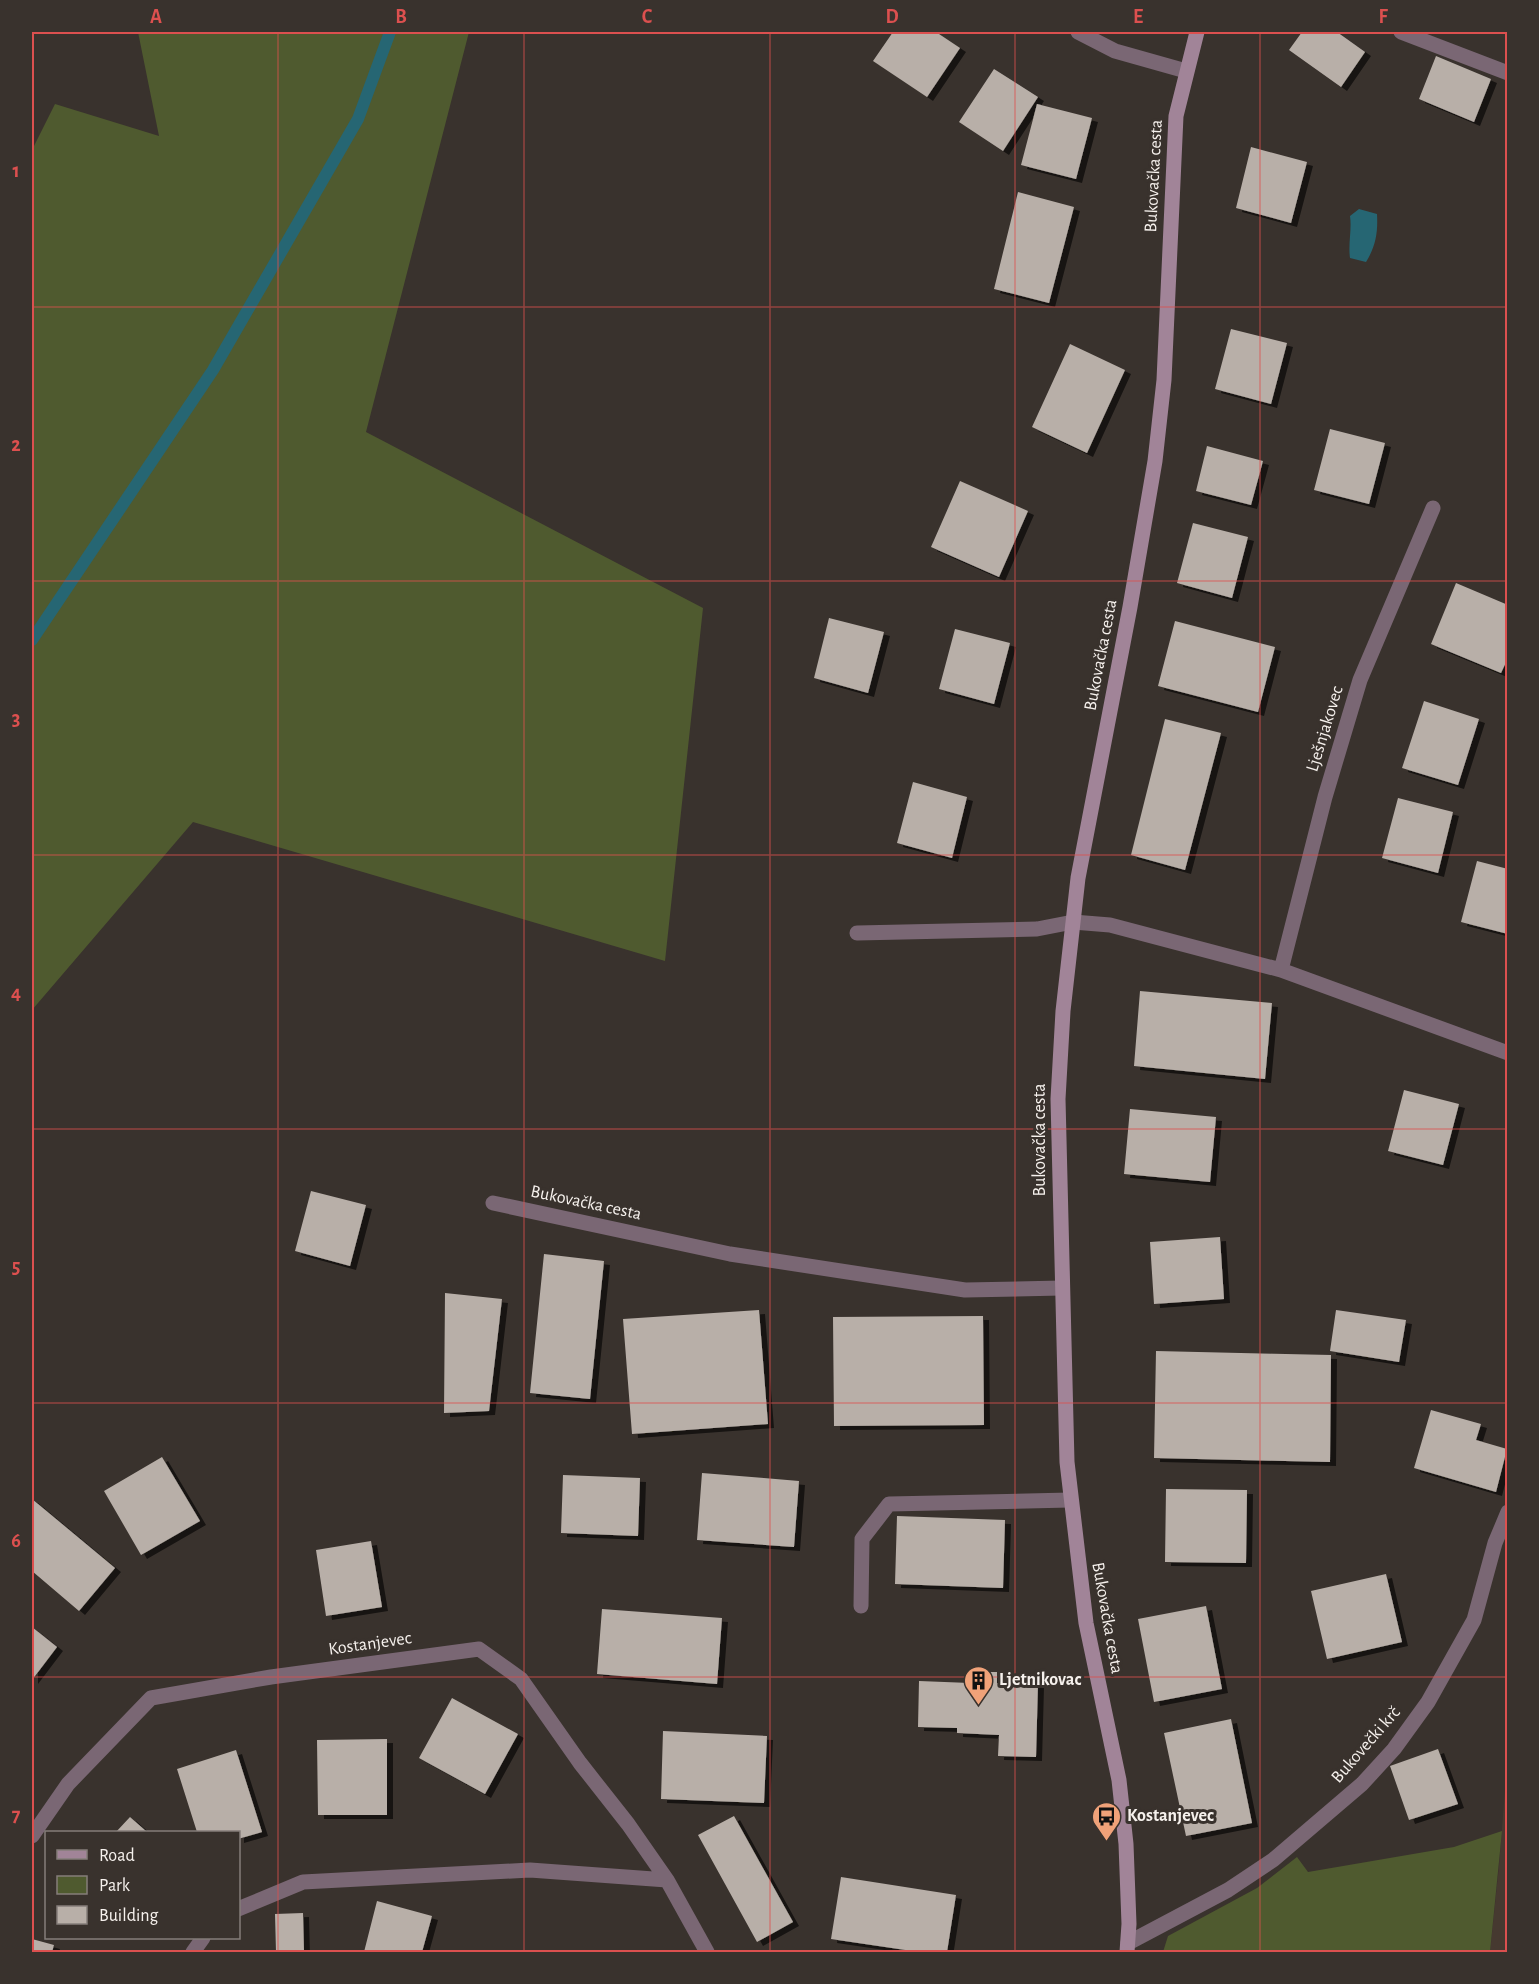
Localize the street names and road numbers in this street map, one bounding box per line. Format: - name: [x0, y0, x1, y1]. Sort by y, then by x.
- street label: Bukovačka cesta: [1142, 119, 1166, 233]
- street label: Bukovačka cesta: [1081, 598, 1121, 712]
- street label: Lješnjakovec: [1303, 684, 1347, 774]
- street label: Bukovačka cesta: [1031, 1084, 1049, 1197]
- street label: Bukovačka cesta: [529, 1182, 643, 1224]
- street label: Bukovačka cesta: [1088, 1561, 1126, 1675]
- street label: Kostanjevec: [327, 1629, 413, 1659]
- street label: Bukovečki krč: [1328, 1703, 1404, 1787]

